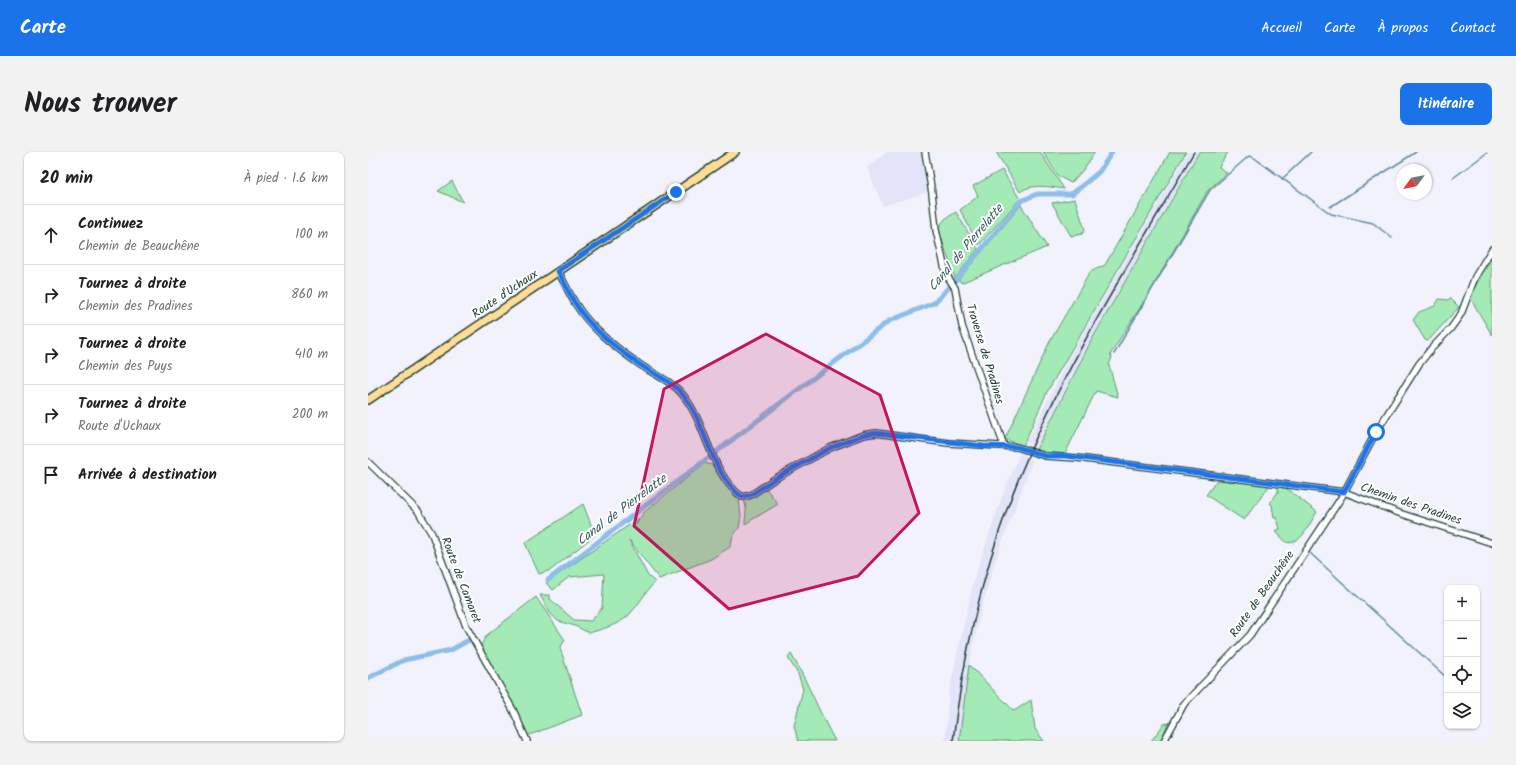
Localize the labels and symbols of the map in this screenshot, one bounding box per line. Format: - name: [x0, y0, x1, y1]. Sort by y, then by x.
- north arrow: [1396, 164, 1432, 200]
- route end: [667, 183, 685, 201]
- water label: Canal de Pierrelatte: [923, 199, 1010, 296]
- street label: Route d'Uchaux: [468, 264, 543, 323]
- street label: Traverse de Pradines: [961, 302, 1009, 406]
- route start: [1367, 423, 1385, 441]
- water label: Canal de Pierrelatte: [572, 468, 673, 551]
- street label: Chemin des Pradines: [1358, 478, 1464, 530]
- street label: Route de Camaret: [436, 534, 486, 626]
- street label: Route de Beauchêne: [1225, 546, 1300, 641]

